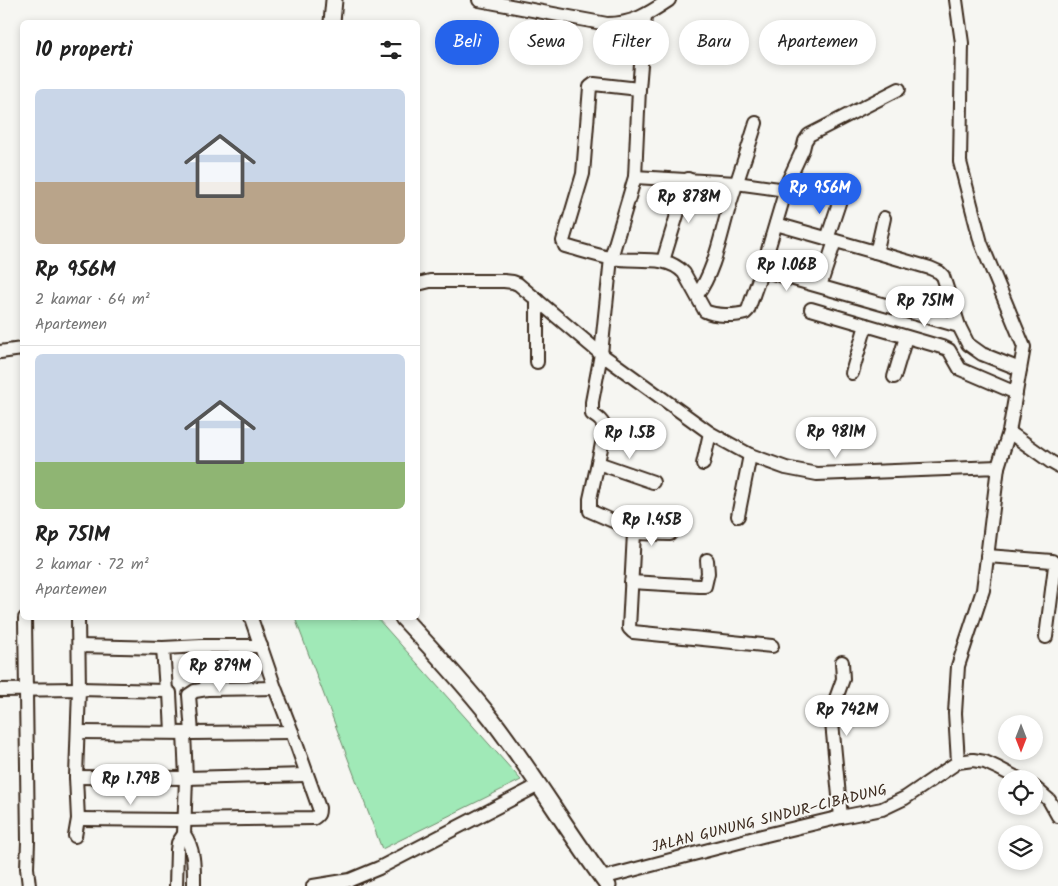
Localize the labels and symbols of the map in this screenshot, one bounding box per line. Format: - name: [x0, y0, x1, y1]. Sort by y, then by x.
- pin: Rp 956M: [774, 172, 866, 215]
- pin: Rp 878M: [643, 182, 735, 224]
- pin: Rp 1.06B: [735, 250, 839, 292]
- pin: Rp 751M: [879, 286, 971, 328]
- pin: Rp 981M: [790, 416, 882, 459]
- pin: Rp 1.5B: [584, 418, 676, 460]
- pin: Rp 1.45B: [600, 504, 704, 547]
- pin: Rp 879M: [174, 650, 266, 693]
- pin: Rp 742M: [801, 694, 893, 737]
- north arrow: [998, 715, 1042, 760]
- pin: Rp 1.79B: [79, 764, 183, 806]
- street label: JALAN GUNUNG SINDUR–CIBADUNG: [649, 778, 889, 860]

